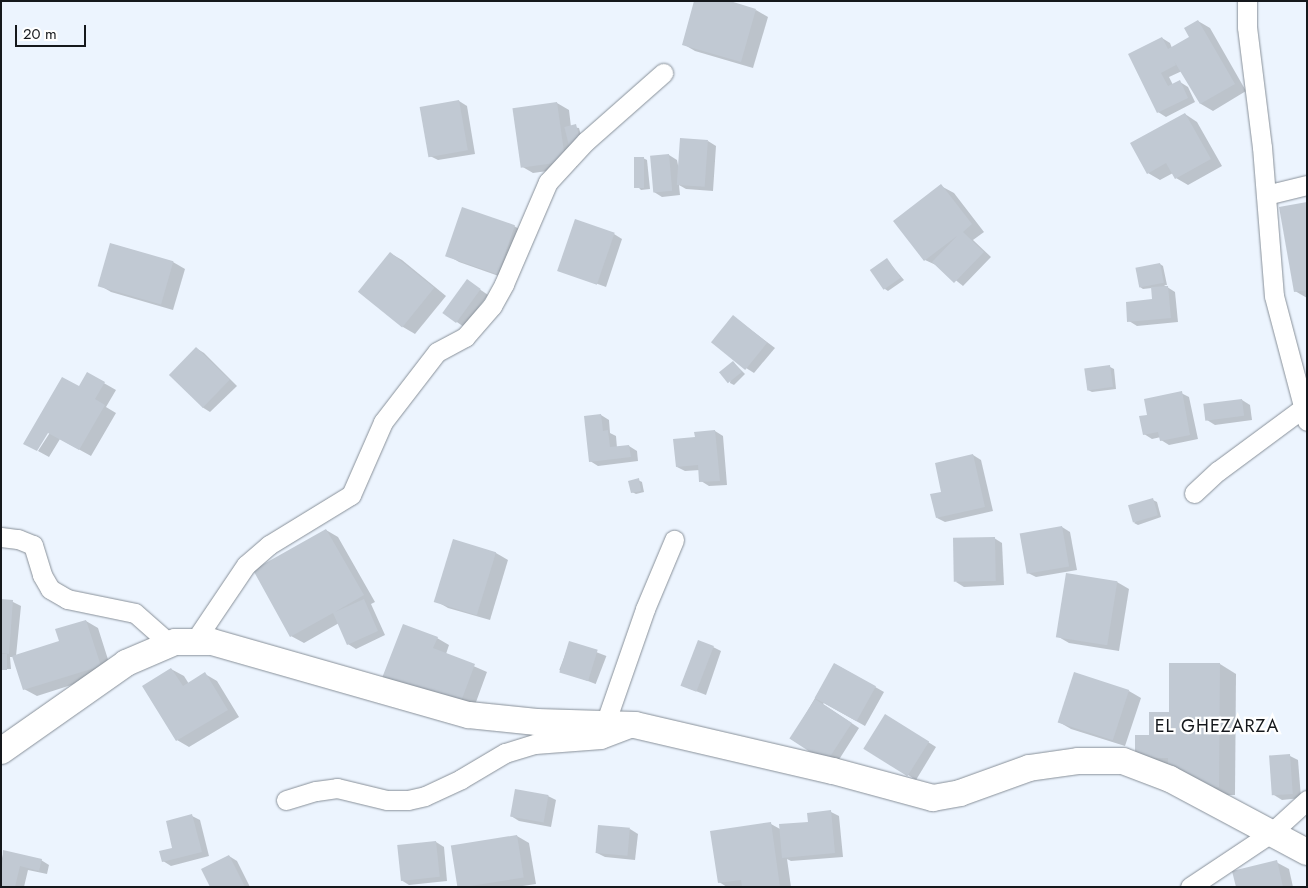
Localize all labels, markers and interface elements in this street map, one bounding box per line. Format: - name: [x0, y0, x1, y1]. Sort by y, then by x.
- scale bar: [18, 15, 89, 47]
- text: 20 m: [23, 23, 57, 45]
- district label: EL GHEZARZA: [1153, 715, 1281, 737]

